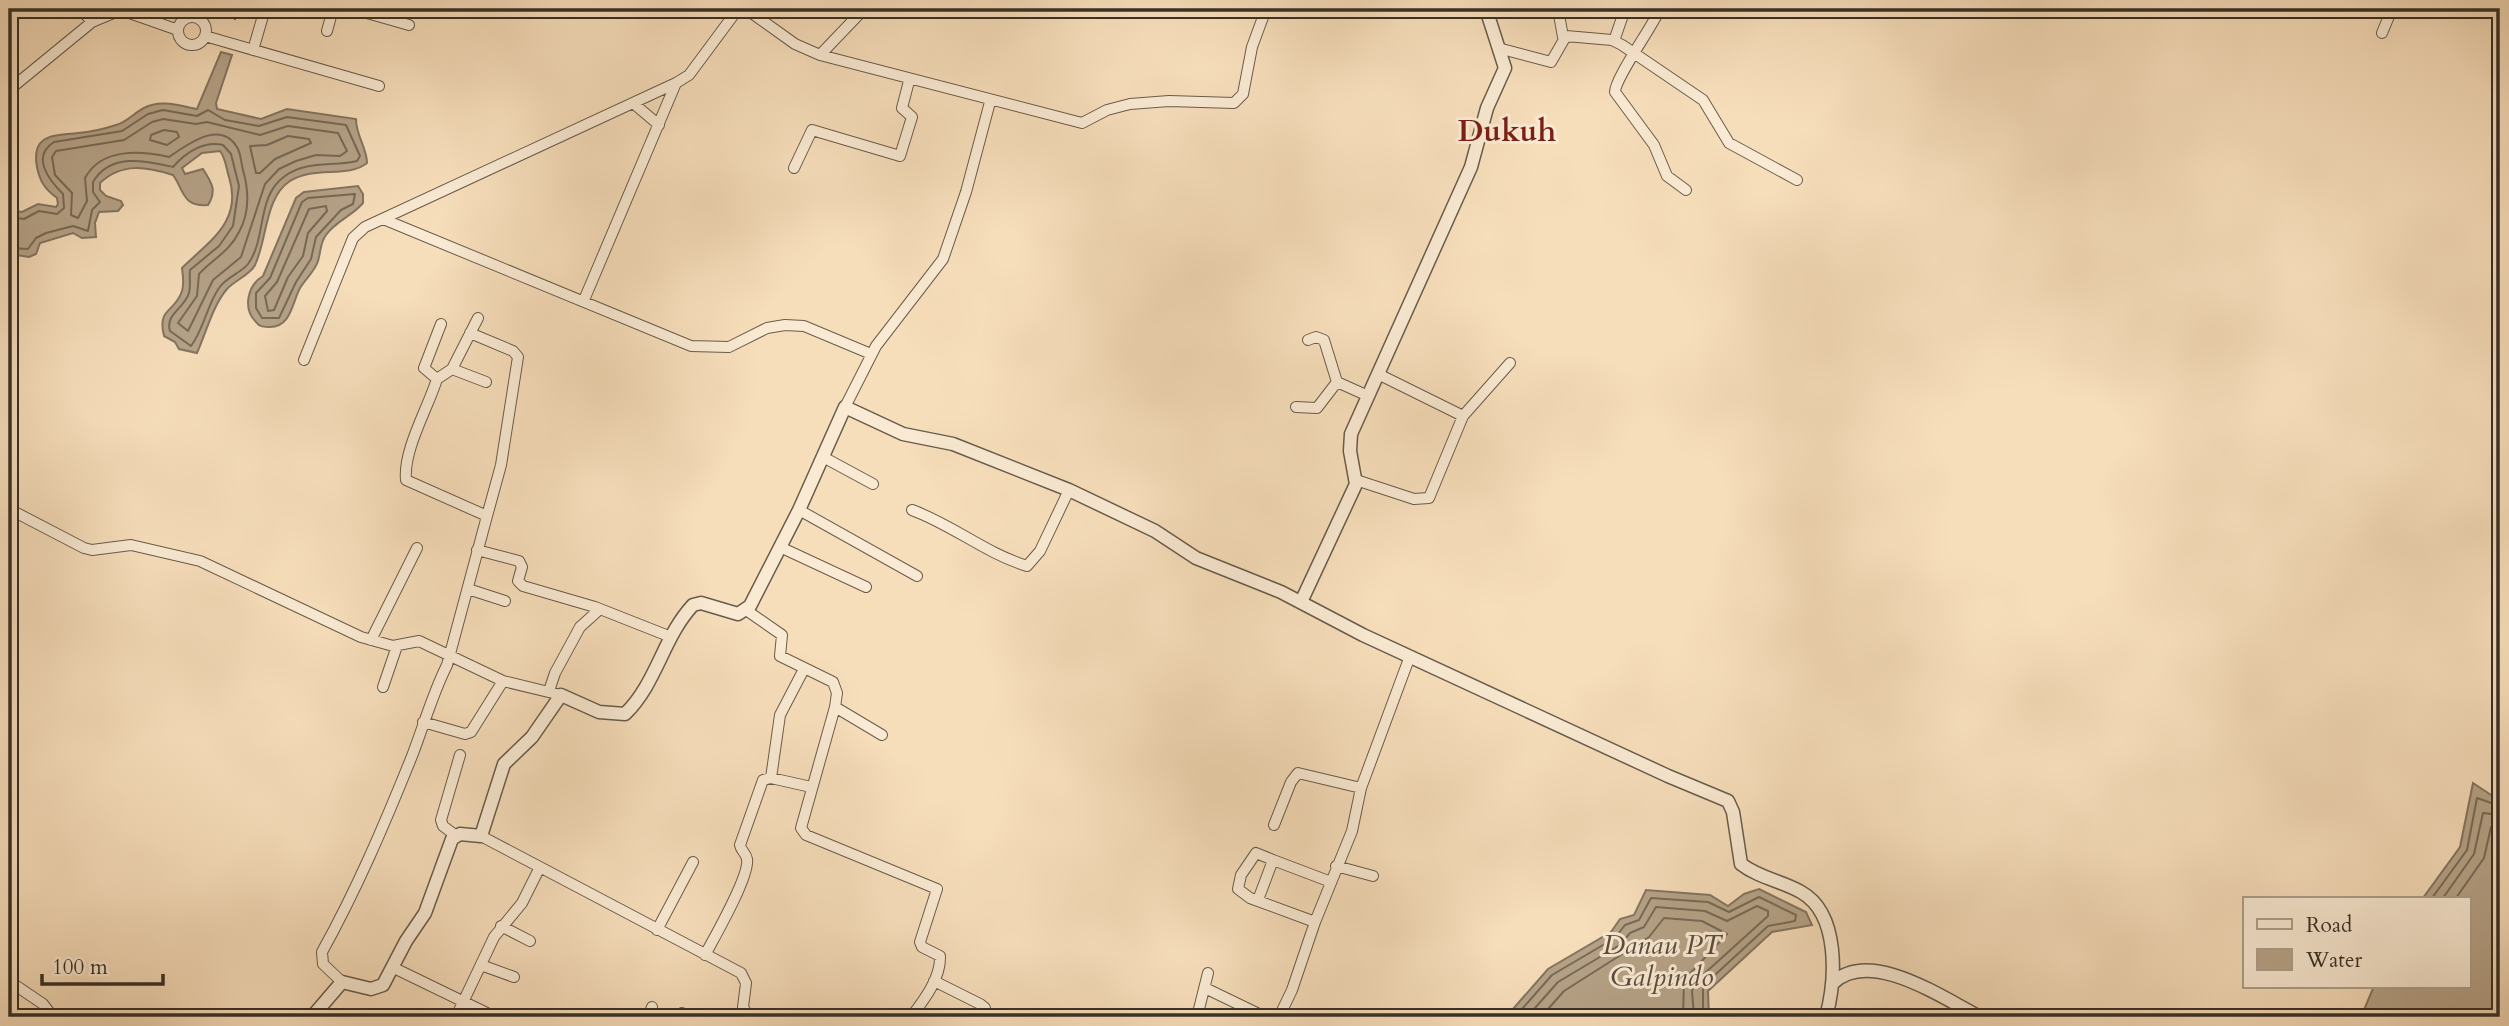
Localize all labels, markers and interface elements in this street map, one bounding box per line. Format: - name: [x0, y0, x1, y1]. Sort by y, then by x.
- district label: Dukuh: [1458, 111, 1556, 152]
- legend: [2243, 897, 2470, 988]
- text: Road: [2306, 911, 2352, 940]
- water label: Danau PT Galpindo: [1602, 926, 1724, 996]
- scale bar: [42, 942, 163, 986]
- text: Water: [2305, 946, 2362, 975]
- text: 100 m: [52, 953, 108, 982]

